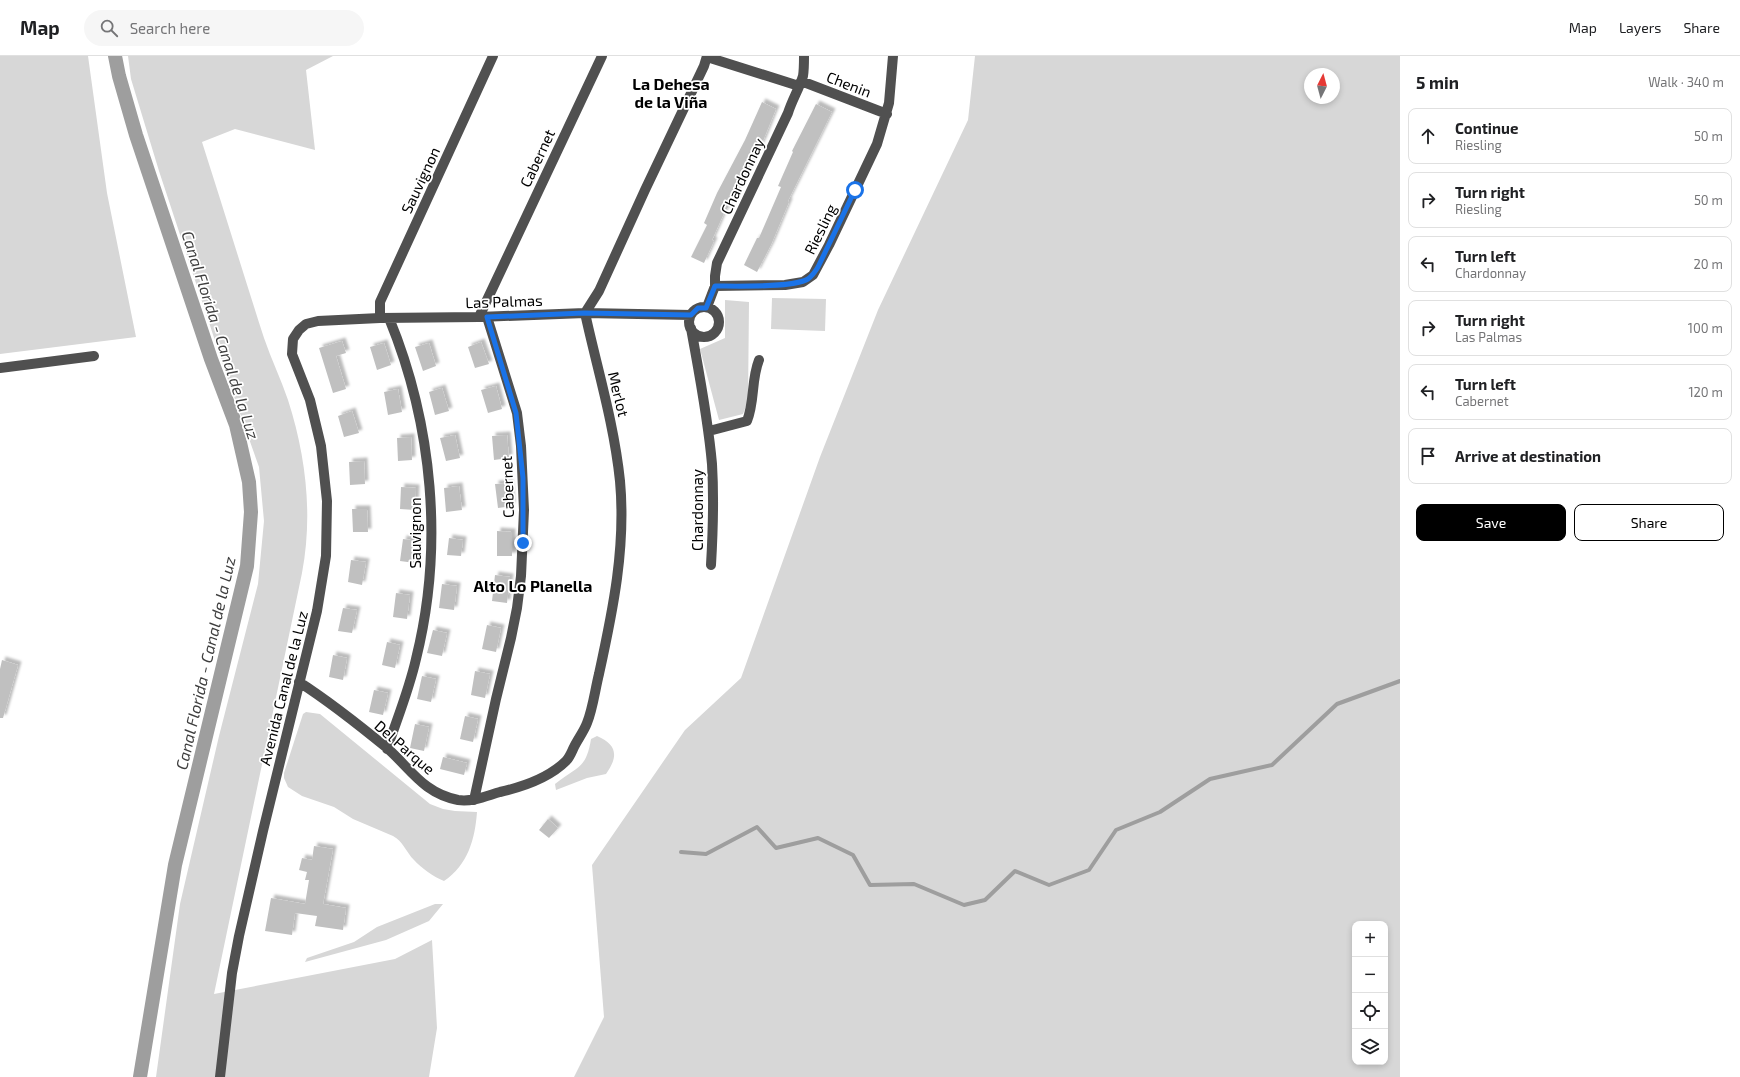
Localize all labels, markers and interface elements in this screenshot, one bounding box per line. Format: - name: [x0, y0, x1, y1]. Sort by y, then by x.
- search box: [84, 10, 364, 46]
- text: Map: [20, 16, 60, 39]
- icon: search: [98, 17, 120, 39]
- text: Search here: [130, 19, 210, 37]
- text: Map: [1569, 19, 1597, 36]
- text: Layers: [1619, 19, 1661, 36]
- text: Share: [1683, 19, 1720, 36]
- street label: Chenin: [824, 67, 874, 101]
- north arrow: [1304, 68, 1340, 104]
- text: 5 min: [1416, 72, 1459, 92]
- district label: La Dehesa de la Viña: [632, 74, 710, 111]
- text: Walk · 340 m: [1648, 74, 1724, 90]
- text: Continue: [1455, 119, 1518, 137]
- icon: ahead: [1417, 125, 1439, 147]
- street label: Cabernet: [516, 126, 558, 190]
- text: 50 m: [1694, 128, 1723, 144]
- street label: Chardonnay: [716, 135, 768, 217]
- text: Riesling: [1455, 137, 1502, 153]
- street label: Sauvignon: [397, 144, 443, 216]
- route start: [846, 181, 864, 199]
- text: Turn right: [1455, 183, 1525, 201]
- icon: right: [1417, 189, 1439, 211]
- text: 50 m: [1694, 192, 1723, 208]
- street label: Riesling: [800, 200, 840, 257]
- text: Riesling: [1455, 201, 1502, 217]
- water label: Canal Florida - Canal de la Luz: [178, 228, 264, 442]
- text: Turn left: [1455, 247, 1516, 265]
- icon: left: [1417, 253, 1439, 275]
- text: 20 m: [1694, 256, 1723, 272]
- text: Chardonnay: [1455, 265, 1526, 281]
- street label: Las Palmas: [465, 291, 543, 311]
- text: Turn right: [1455, 311, 1525, 329]
- icon: right: [1417, 317, 1439, 339]
- text: 100 m: [1688, 320, 1723, 336]
- text: Las Palmas: [1455, 329, 1522, 345]
- street label: Merlot: [605, 370, 633, 419]
- text: Turn left: [1455, 375, 1516, 393]
- icon: left: [1417, 381, 1439, 403]
- text: 120 m: [1688, 384, 1723, 400]
- text: Cabernet: [1455, 393, 1509, 409]
- icon: arrive: [1417, 445, 1439, 467]
- text: Arrive at destination: [1455, 447, 1601, 465]
- street label: Cabernet: [497, 455, 517, 518]
- street label: Chardonnay: [688, 469, 706, 551]
- street label: Sauvignon: [406, 497, 424, 569]
- button: Save: [1416, 504, 1566, 541]
- button: Share: [1574, 504, 1724, 541]
- route end: [514, 534, 532, 552]
- water label: Canal Florida - Canal de la Luz: [171, 555, 239, 771]
- district label: Alto Lo Planella: [474, 576, 592, 595]
- street label: Avenida Canal de la Luz: [255, 609, 311, 767]
- street label: Del Parque: [371, 716, 439, 778]
- map controls: [1352, 921, 1388, 1065]
- button: +: [1352, 921, 1388, 957]
- button: −: [1352, 957, 1388, 993]
- button: locate: [1352, 993, 1388, 1029]
- button: layers: [1352, 1029, 1388, 1065]

